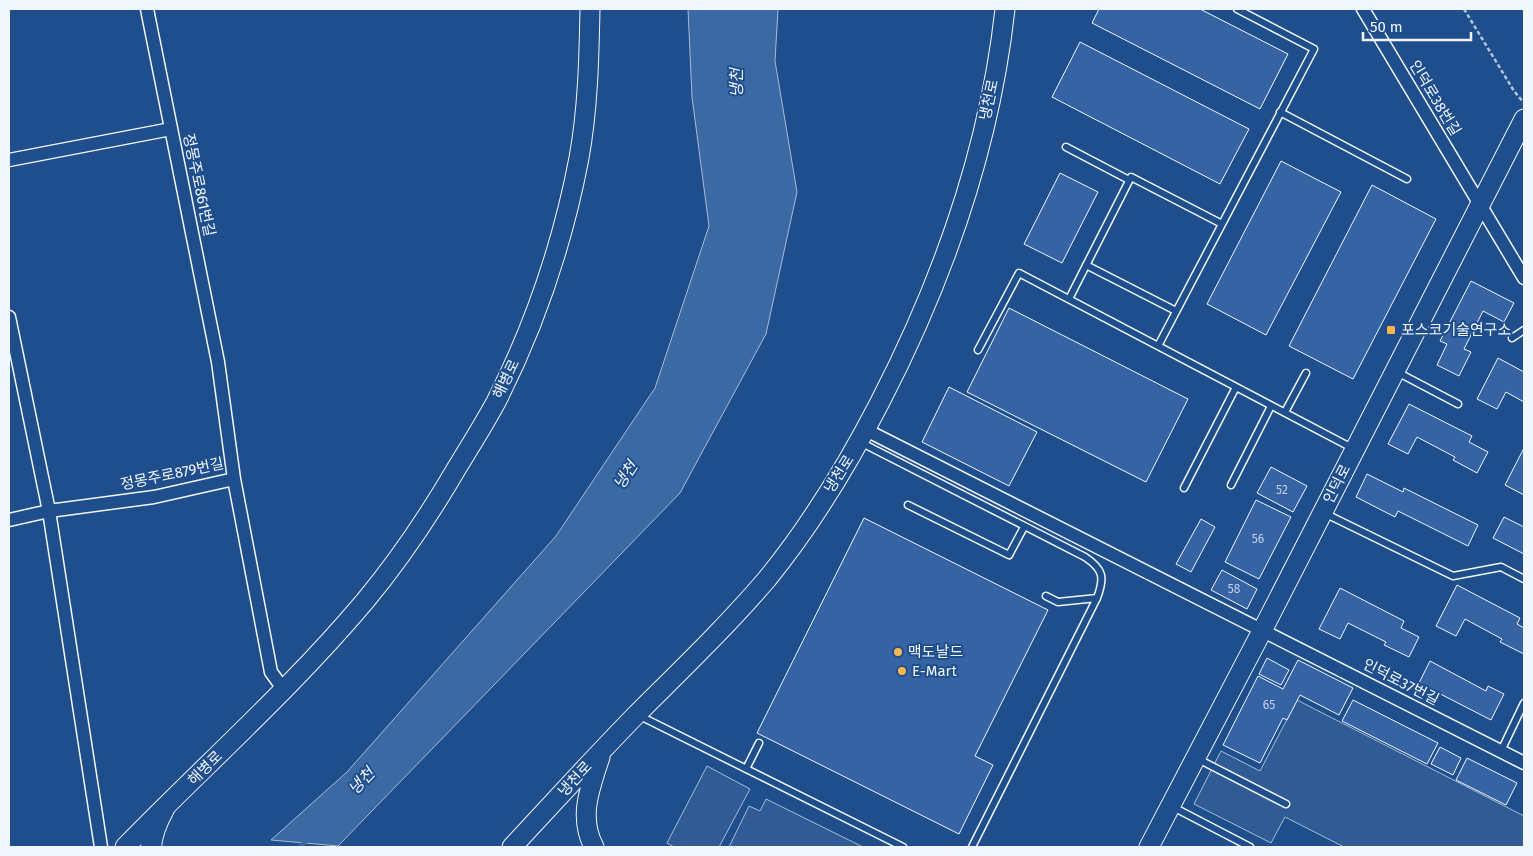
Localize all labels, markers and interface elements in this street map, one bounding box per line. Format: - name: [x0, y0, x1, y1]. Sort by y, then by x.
- scale bar: [1363, 10, 1470, 42]
- text: 50 m: [1370, 18, 1403, 36]
- street label: 인덕로38번길: [1405, 57, 1465, 139]
- water label: 냉천: [727, 66, 746, 98]
- street label: 냉천로: [976, 78, 1002, 122]
- street label: 정몽주로861번길: [179, 132, 219, 238]
- place label: 포스코기술연구소: [1401, 321, 1512, 339]
- marker: 포스코기술연구소: [1385, 324, 1397, 336]
- street label: 해병로: [489, 356, 523, 402]
- street label: 냉천로: [820, 452, 858, 496]
- street label: 정몽주로879번길: [119, 454, 225, 494]
- water label: 냉천: [609, 456, 643, 493]
- street label: 인덕로: [1320, 461, 1354, 507]
- house number: 52: [1276, 483, 1288, 497]
- house number: 56: [1252, 532, 1264, 546]
- house number: 58: [1228, 582, 1241, 596]
- place label: 맥도날드: [908, 643, 963, 661]
- marker: 맥도날드: [892, 646, 904, 658]
- street label: 인덕로37번길: [1360, 655, 1442, 709]
- place label: E-Mart: [912, 662, 957, 680]
- marker: E-Mart: [896, 665, 908, 677]
- house number: 65: [1263, 698, 1275, 712]
- street label: 해병로: [184, 747, 226, 789]
- street label: 냉천로: [554, 758, 596, 800]
- water label: 냉천: [344, 762, 380, 799]

